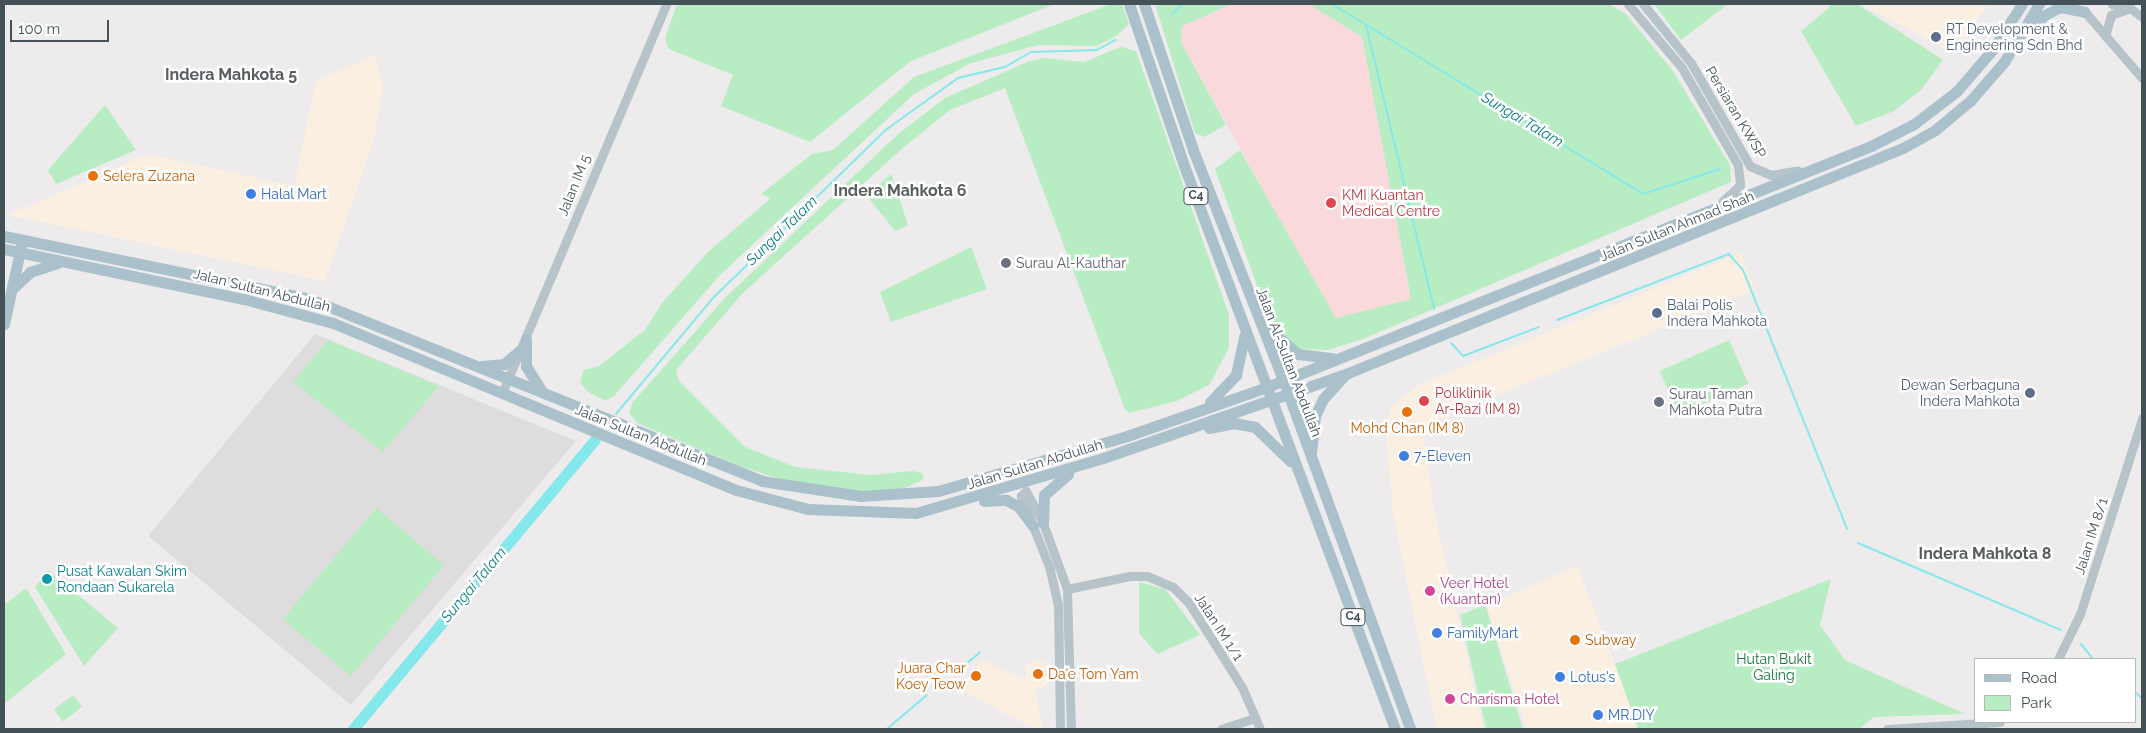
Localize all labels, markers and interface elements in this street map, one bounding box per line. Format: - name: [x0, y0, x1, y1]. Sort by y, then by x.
- scale bar: [12, 10, 111, 42]
- text: 100 m: [18, 20, 60, 38]
- place label: RT Development & Engineering Sdn Bhd: [1946, 21, 2082, 54]
- marker: RT Development & Engineering Sdn Bhd: [1930, 31, 1942, 43]
- street label: Persiaran KWSP: [1702, 63, 1770, 161]
- district label: Indera Mahkota 5: [165, 65, 297, 85]
- water label: Sungai Talam: [1478, 88, 1566, 152]
- street label: Jalan IM 5: [554, 152, 594, 218]
- place label: Selera Zuzana: [103, 168, 195, 184]
- marker: Selera Zuzana: [87, 170, 99, 182]
- district label: Indera Mahkota 6: [834, 181, 966, 201]
- place label: Halal Mart: [261, 186, 327, 202]
- road number: C4: [1182, 187, 1210, 206]
- place label: KMI Kuantan Medical Centre: [1342, 187, 1440, 220]
- street label: Jalan Sultan Ahmad Shah: [1597, 187, 1757, 265]
- marker: Halal Mart: [245, 188, 257, 200]
- water label: Sungai Talam: [742, 192, 822, 270]
- marker: KMI Kuantan Medical Centre: [1324, 196, 1338, 210]
- place label: Surau Al-Kauthar: [1016, 255, 1126, 271]
- marker: Surau Al-Kauthar: [1000, 257, 1012, 269]
- street label: Jalan Sultan Abdullah: [192, 265, 332, 315]
- street label: Jalan Al-Sultan Abdullah: [1253, 285, 1325, 439]
- place label: Balai Polis Indera Mahkota: [1667, 297, 1767, 330]
- marker: Balai Polis Indera Mahkota: [1651, 307, 1663, 319]
- place label: Dewan Serbaguna Indera Mahkota: [1901, 377, 2020, 410]
- place label: Poliklinik Ar-Razi (IM 8): [1435, 385, 1520, 418]
- place label: Surau Taman Mahkota Putra: [1669, 386, 1762, 418]
- marker: Dewan Serbaguna Indera Mahkota: [2024, 387, 2036, 399]
- marker: Poliklinik Ar-Razi (IM 8): [1417, 394, 1431, 408]
- marker: Surau Taman Mahkota Putra: [1653, 396, 1665, 408]
- street label: Jalan Sultan Abdullah: [573, 401, 709, 469]
- marker: Mohd Chan (IM 8): [1401, 406, 1413, 418]
- place label: Mohd Chan (IM 8): [1350, 420, 1464, 436]
- street label: Jalan Sultan Abdullah: [965, 435, 1105, 493]
- place label: 7-Eleven: [1414, 448, 1471, 464]
- marker: 7-Eleven: [1398, 450, 1410, 462]
- street label: Jalan IM 8/1: [2071, 496, 2111, 576]
- water label: Sungai Talam: [437, 544, 511, 626]
- district label: Indera Mahkota 8: [1919, 544, 2051, 564]
- place label: Pusat Kawalan Skim Rondaan Sukarela: [57, 563, 187, 596]
- marker: Pusat Kawalan Skim Rondaan Sukarela: [41, 573, 53, 585]
- place label: Veer Hotel (Kuantan): [1440, 575, 1509, 608]
- marker: Veer Hotel (Kuantan): [1424, 585, 1436, 597]
- street label: Jalan IM 1/1: [1191, 590, 1247, 664]
- road number: C4: [1339, 608, 1367, 626]
- place label: FamilyMart: [1447, 625, 1518, 641]
- marker: FamilyMart: [1431, 627, 1443, 639]
- place label: Subway: [1585, 632, 1636, 648]
- marker: Subway: [1569, 634, 1581, 646]
- park label: Hutan Bukit Galing: [1736, 651, 1812, 684]
- legend: [1974, 658, 2136, 723]
- place label: Juara Char Koey Teow: [895, 660, 966, 692]
- place label: Da'e Tom Yam: [1048, 666, 1140, 682]
- marker: Da'e Tom Yam: [1032, 668, 1044, 680]
- place label: Lotus's: [1570, 669, 1615, 685]
- text: Road: [2021, 669, 2057, 687]
- marker: Juara Char Koey Teow: [970, 670, 982, 682]
- marker: Lotus's: [1554, 671, 1566, 683]
- place label: Charisma Hotel: [1460, 691, 1559, 707]
- marker: Charisma Hotel: [1444, 693, 1456, 705]
- text: Park: [2021, 694, 2052, 712]
- place label: MR.DIY: [1608, 707, 1655, 723]
- marker: MR.DIY: [1592, 709, 1604, 721]

